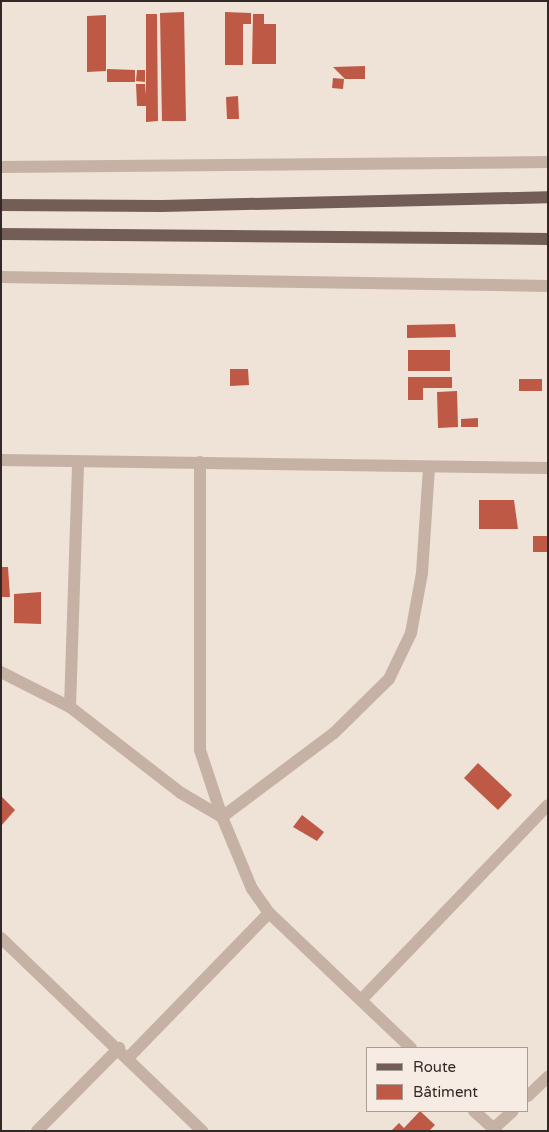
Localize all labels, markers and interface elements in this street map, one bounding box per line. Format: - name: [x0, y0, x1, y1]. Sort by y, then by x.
- legend: [366, 1047, 529, 1112]
- text: Route: [413, 1058, 456, 1076]
- text: Bâtiment: [413, 1083, 478, 1101]

